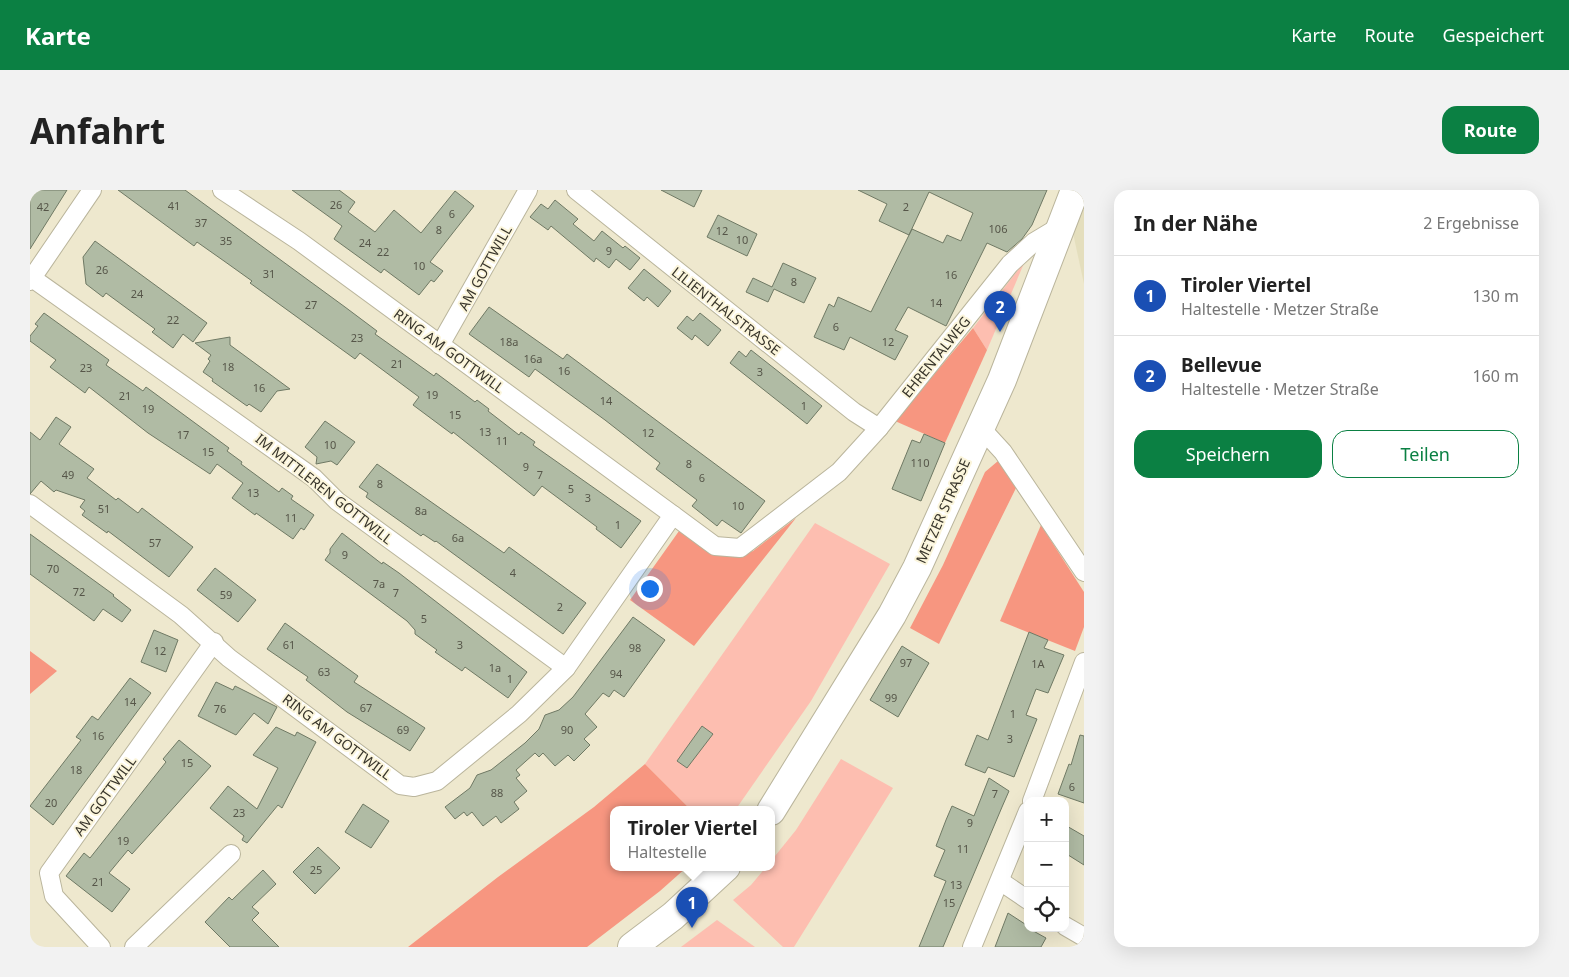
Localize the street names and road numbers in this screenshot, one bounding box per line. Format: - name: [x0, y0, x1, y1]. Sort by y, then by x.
- street label: AM GOTTWILL: [453, 222, 516, 314]
- street label: LILIENTHALSTRASSE: [668, 262, 785, 359]
- street label: RING AM GOTTWILL: [390, 304, 508, 397]
- street label: EHRENTALWEG: [897, 312, 974, 401]
- street label: IM MITTLEREN GOTTWILL: [252, 429, 397, 548]
- street label: METZER STRASSE: [911, 455, 974, 566]
- street label: RING AM GOTTWILL: [279, 689, 396, 784]
- street label: AM GOTTWILL: [69, 752, 140, 839]

